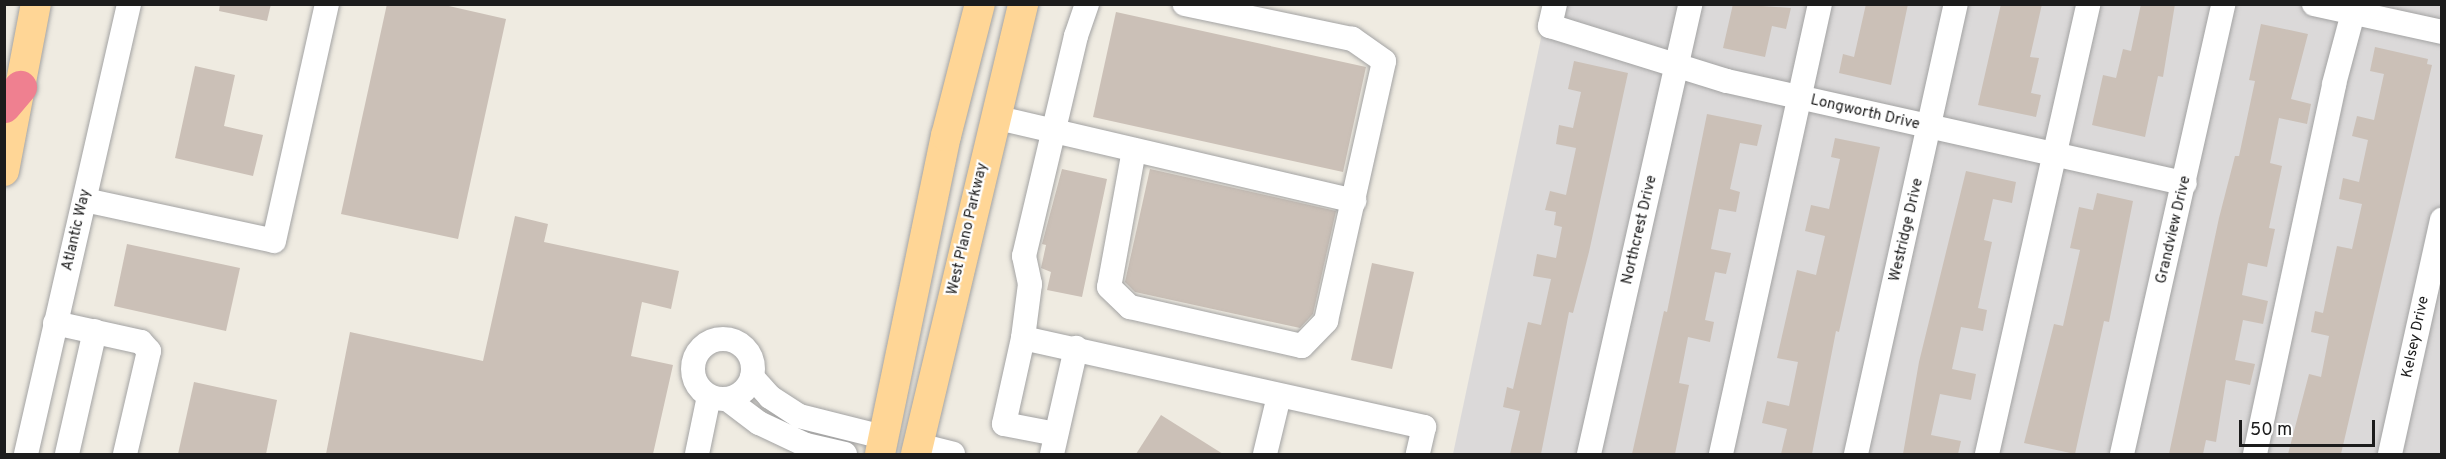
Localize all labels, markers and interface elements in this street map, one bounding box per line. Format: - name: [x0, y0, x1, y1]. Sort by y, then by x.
- street label: Longworth Drive: [1809, 92, 1921, 134]
- street label: West Plano Parkway: [944, 161, 992, 297]
- street label: Northcrest Drive: [1619, 174, 1661, 286]
- street label: Grandview Drive: [2153, 174, 2195, 286]
- street label: Westridge Drive: [1886, 176, 1928, 284]
- street label: Atlantic Way: [59, 187, 95, 273]
- street label: Kelsey Drive: [2399, 294, 2433, 380]
- scale bar: [2242, 408, 2378, 446]
- text: 50 m: [2250, 419, 2292, 442]

